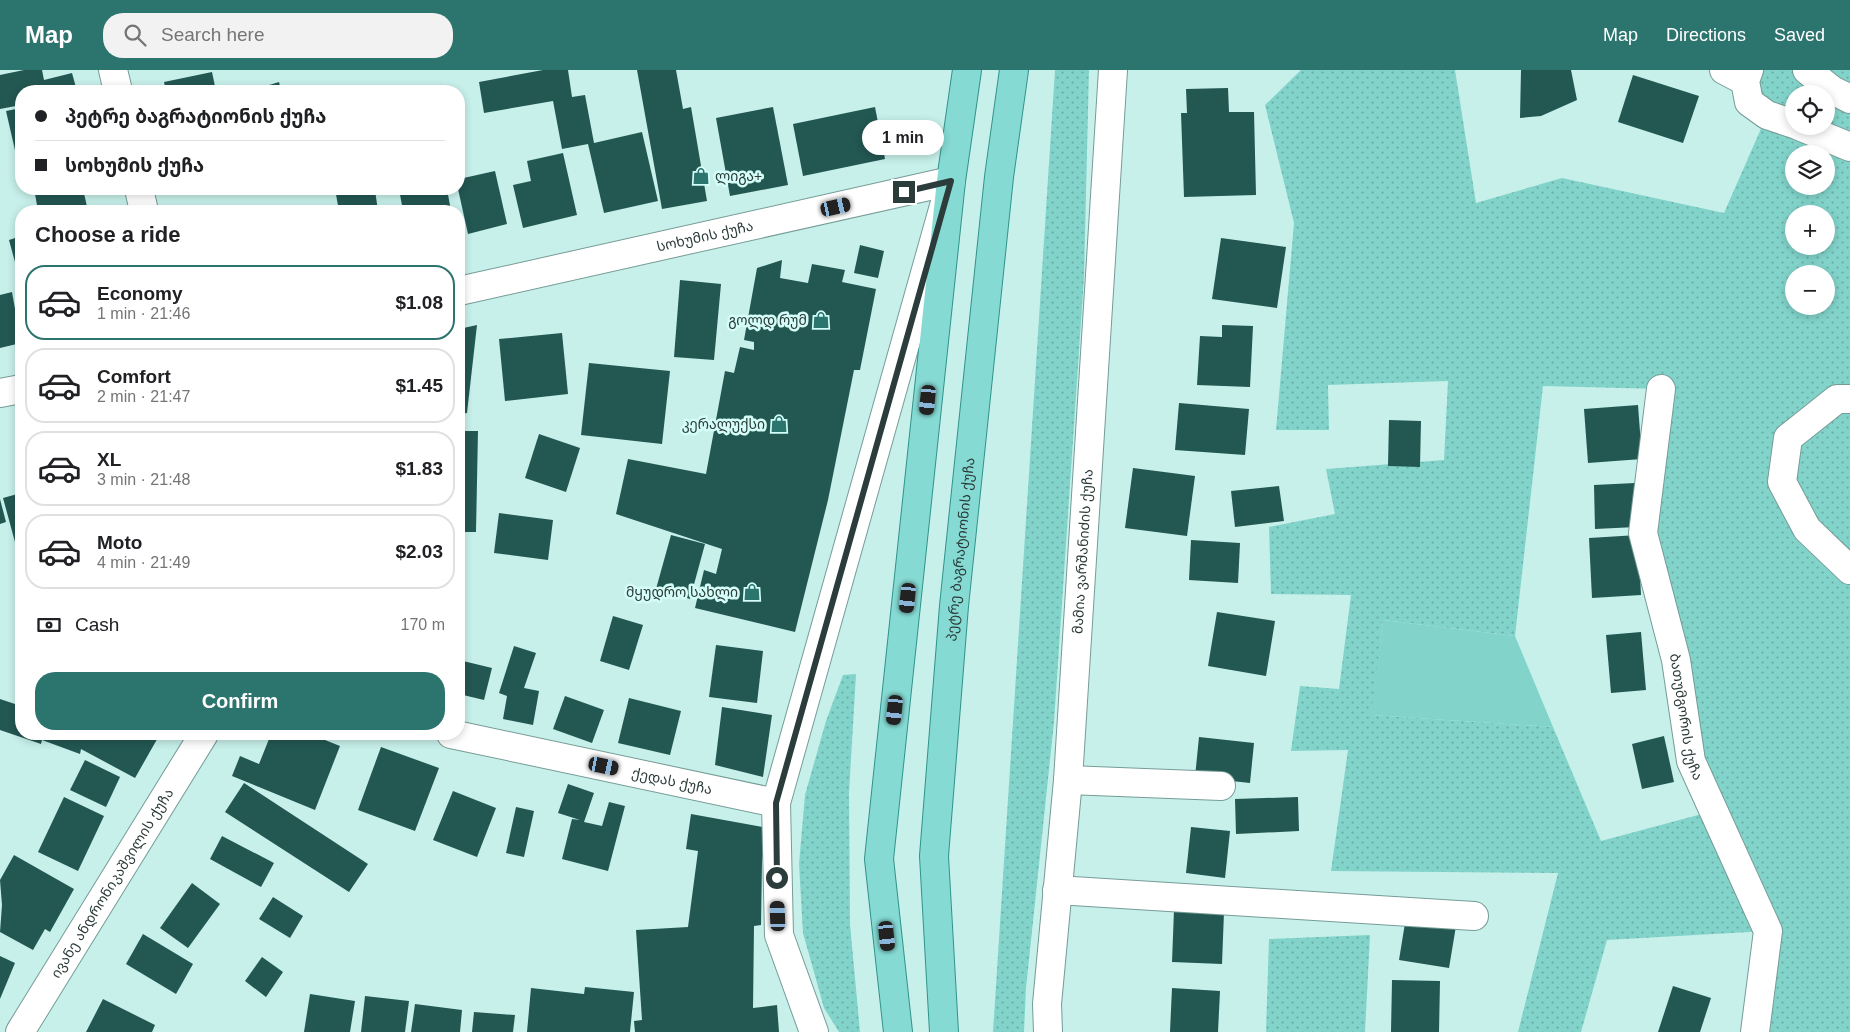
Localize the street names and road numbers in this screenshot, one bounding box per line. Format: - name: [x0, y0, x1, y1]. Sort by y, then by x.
- street label: სოხუმის ქუჩა: [655, 217, 755, 255]
- street label: პეტრე ბაგრატიონის ქუჩა: [943, 457, 978, 642]
- street label: მამია ვარშანიძის ქუჩა: [1069, 468, 1096, 635]
- street label: ბათუმგორის ქუჩა: [1667, 651, 1707, 782]
- street label: ქედას ქუჩა: [630, 765, 714, 797]
- street label: ივანე ანდრონიკაშვილის ქუჩა: [47, 785, 176, 981]

